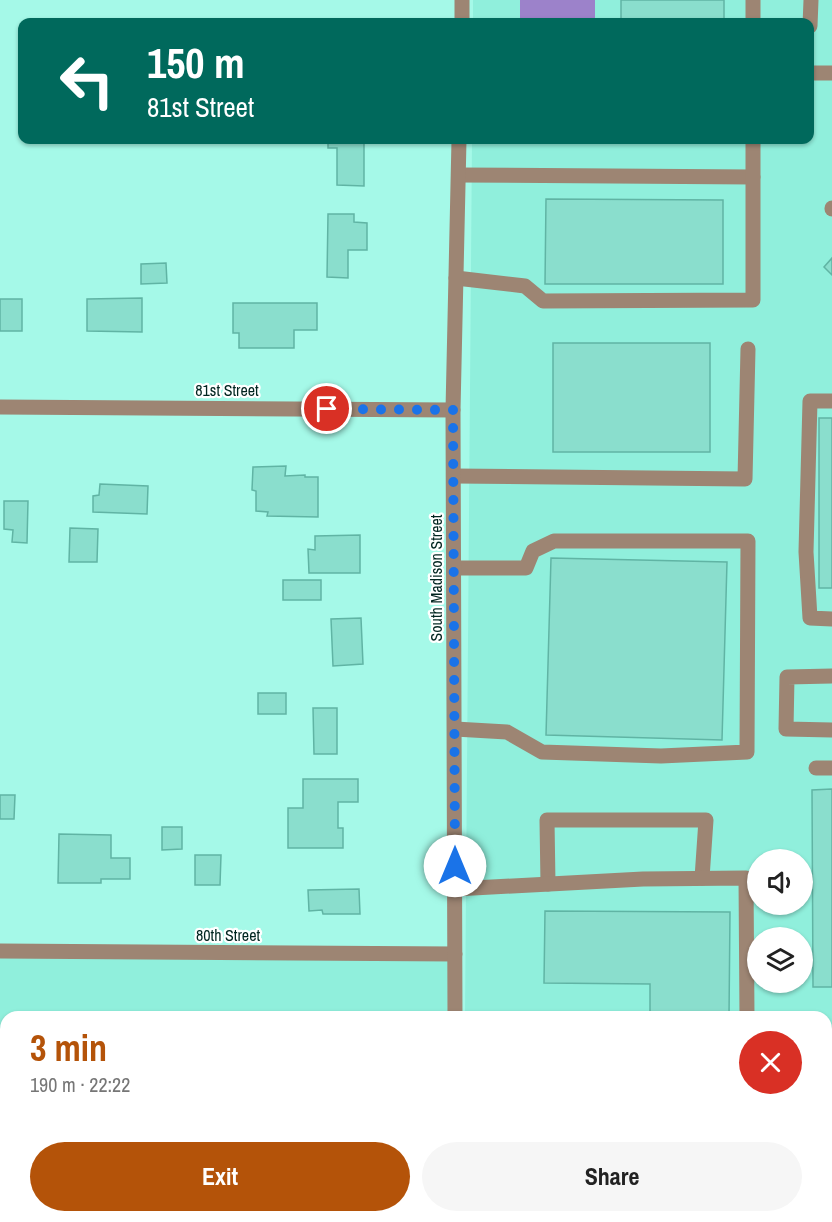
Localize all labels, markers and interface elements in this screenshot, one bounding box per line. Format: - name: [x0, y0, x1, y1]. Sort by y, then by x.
- text: 150 m: [147, 35, 245, 91]
- icon: left: [48, 42, 126, 120]
- text: 81st Street: [147, 89, 254, 125]
- street label: 81st Street: [195, 379, 259, 401]
- pin: [301, 383, 352, 434]
- icon: arrive: [310, 392, 343, 425]
- street label: South Madison Street: [425, 514, 447, 641]
- position arrow: [423, 834, 487, 898]
- map controls: [747, 849, 813, 993]
- button: sound: [747, 849, 813, 915]
- street label: 80th Street: [196, 924, 260, 946]
- button: layers: [747, 927, 813, 993]
- text: 3 min: [30, 1024, 107, 1072]
- button: close: [739, 1031, 802, 1094]
- text: 190 m · 22:22: [30, 1071, 130, 1098]
- button: Exit: [30, 1142, 410, 1211]
- button: Share: [422, 1142, 802, 1211]

